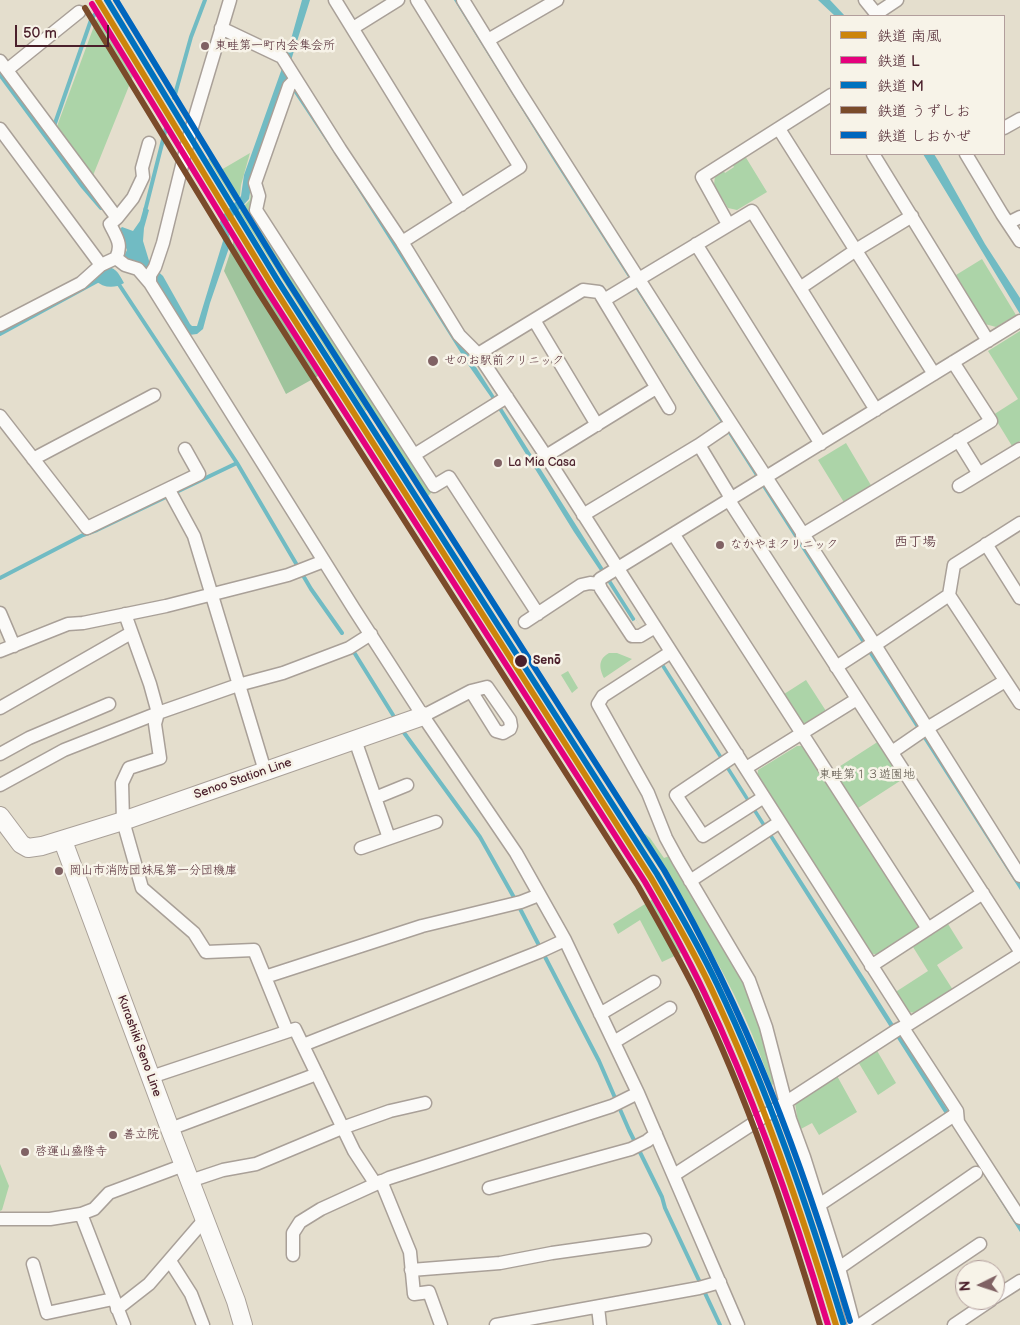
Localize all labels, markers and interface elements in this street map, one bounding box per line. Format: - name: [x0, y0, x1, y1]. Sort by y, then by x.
- scale bar: [18, 15, 111, 47]
- legend: [830, 15, 1005, 155]
- text: 50 m: [23, 24, 57, 43]
- text: 鉄道 南風: [877, 27, 941, 46]
- place label: 東畦第一町内会集会所: [215, 39, 335, 53]
- marker: 東畦第一町内会集会所: [199, 40, 211, 52]
- text: 鉄道 L: [877, 52, 920, 71]
- text: 鉄道 M: [877, 77, 924, 96]
- text: 鉄道 うずしお: [877, 102, 971, 121]
- text: 鉄道 しおかぜ: [877, 127, 971, 146]
- marker: せのお駅前クリニック: [426, 354, 440, 368]
- place label: せのお駅前クリニック: [444, 354, 564, 368]
- place label: La Mia Casa: [508, 456, 576, 470]
- marker: La Mia Casa: [492, 457, 504, 469]
- district label: 西丁場: [894, 534, 936, 550]
- place label: なかやまクリニック: [730, 538, 838, 552]
- marker: なかやまクリニック: [714, 539, 726, 551]
- marker: Senō: [513, 653, 529, 669]
- place label: Senō: [533, 654, 561, 668]
- street label: Senoo Station Line: [192, 756, 294, 802]
- park label: 東畦第１３遊園地: [819, 768, 915, 782]
- place label: 岡山市消防団妹尾第一分団機庫: [69, 864, 237, 878]
- marker: 岡山市消防団妹尾第一分団機庫: [53, 865, 65, 877]
- street label: Kurashiki Seno Line: [114, 993, 164, 1099]
- place label: 善立院: [123, 1128, 159, 1142]
- marker: 善立院: [107, 1129, 119, 1141]
- place label: 啓運山盛隆寺: [35, 1145, 107, 1159]
- marker: 啓運山盛隆寺: [19, 1146, 31, 1158]
- north arrow: [955, 1260, 1005, 1310]
- text: N: [957, 1280, 974, 1292]

